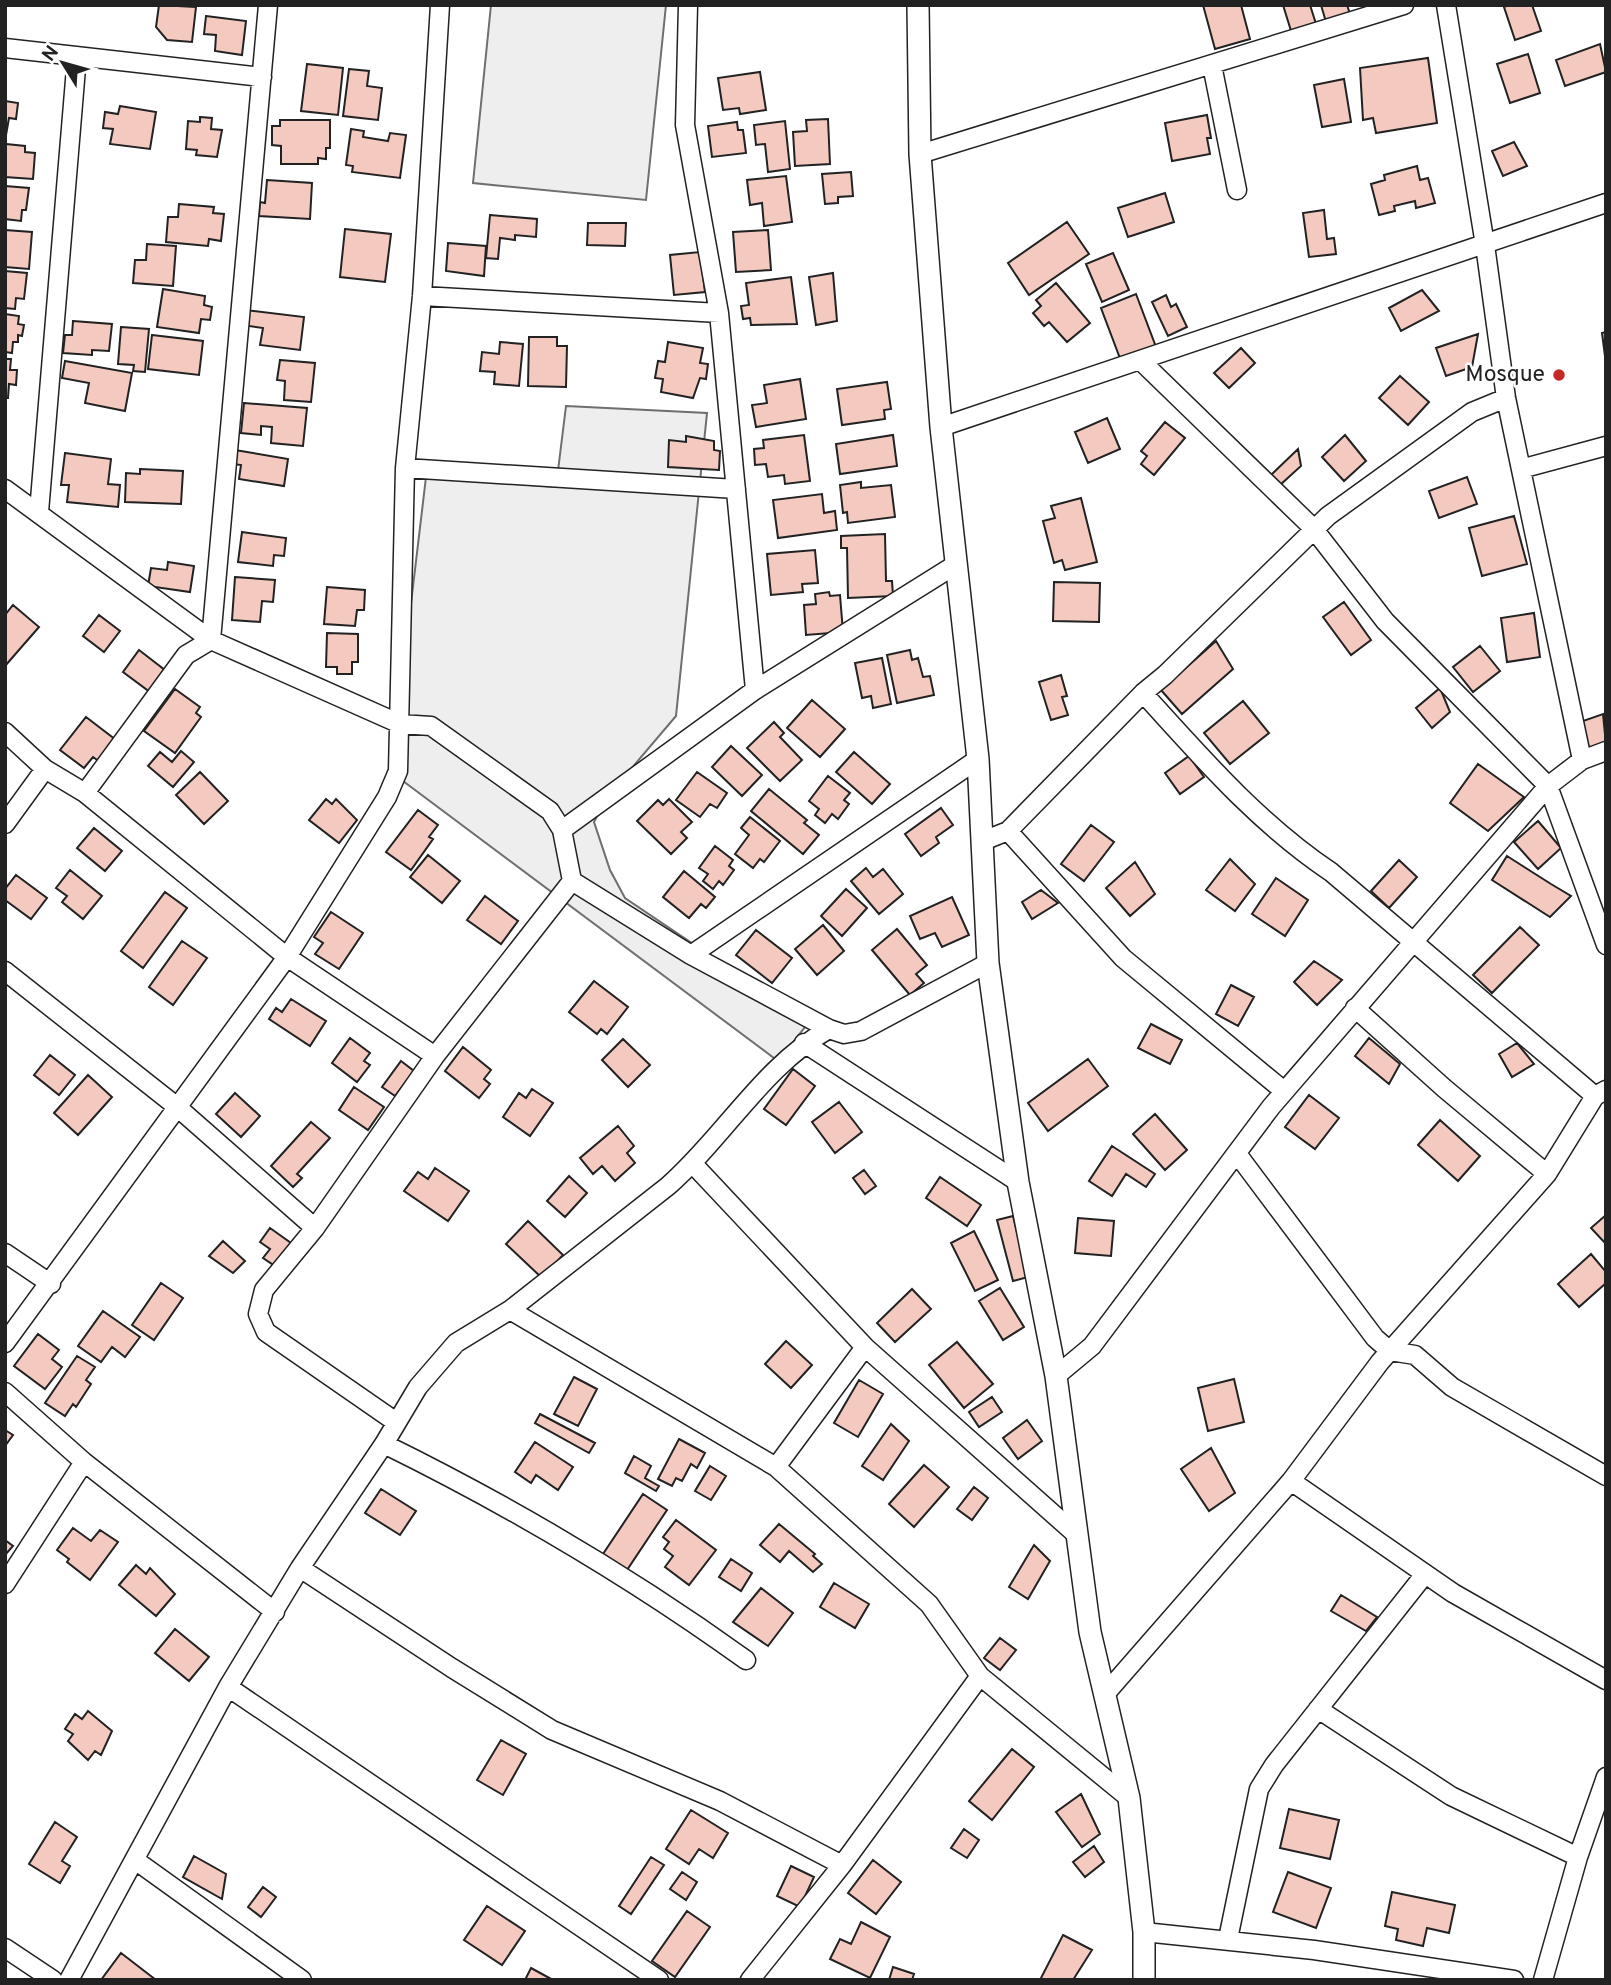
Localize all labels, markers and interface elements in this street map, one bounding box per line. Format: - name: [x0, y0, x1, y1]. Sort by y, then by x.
- north arrow: [28, 28, 98, 98]
- text: N: [37, 41, 65, 67]
- place label: Mosque: [1465, 361, 1545, 390]
- marker: Mosque: [1551, 367, 1567, 383]

